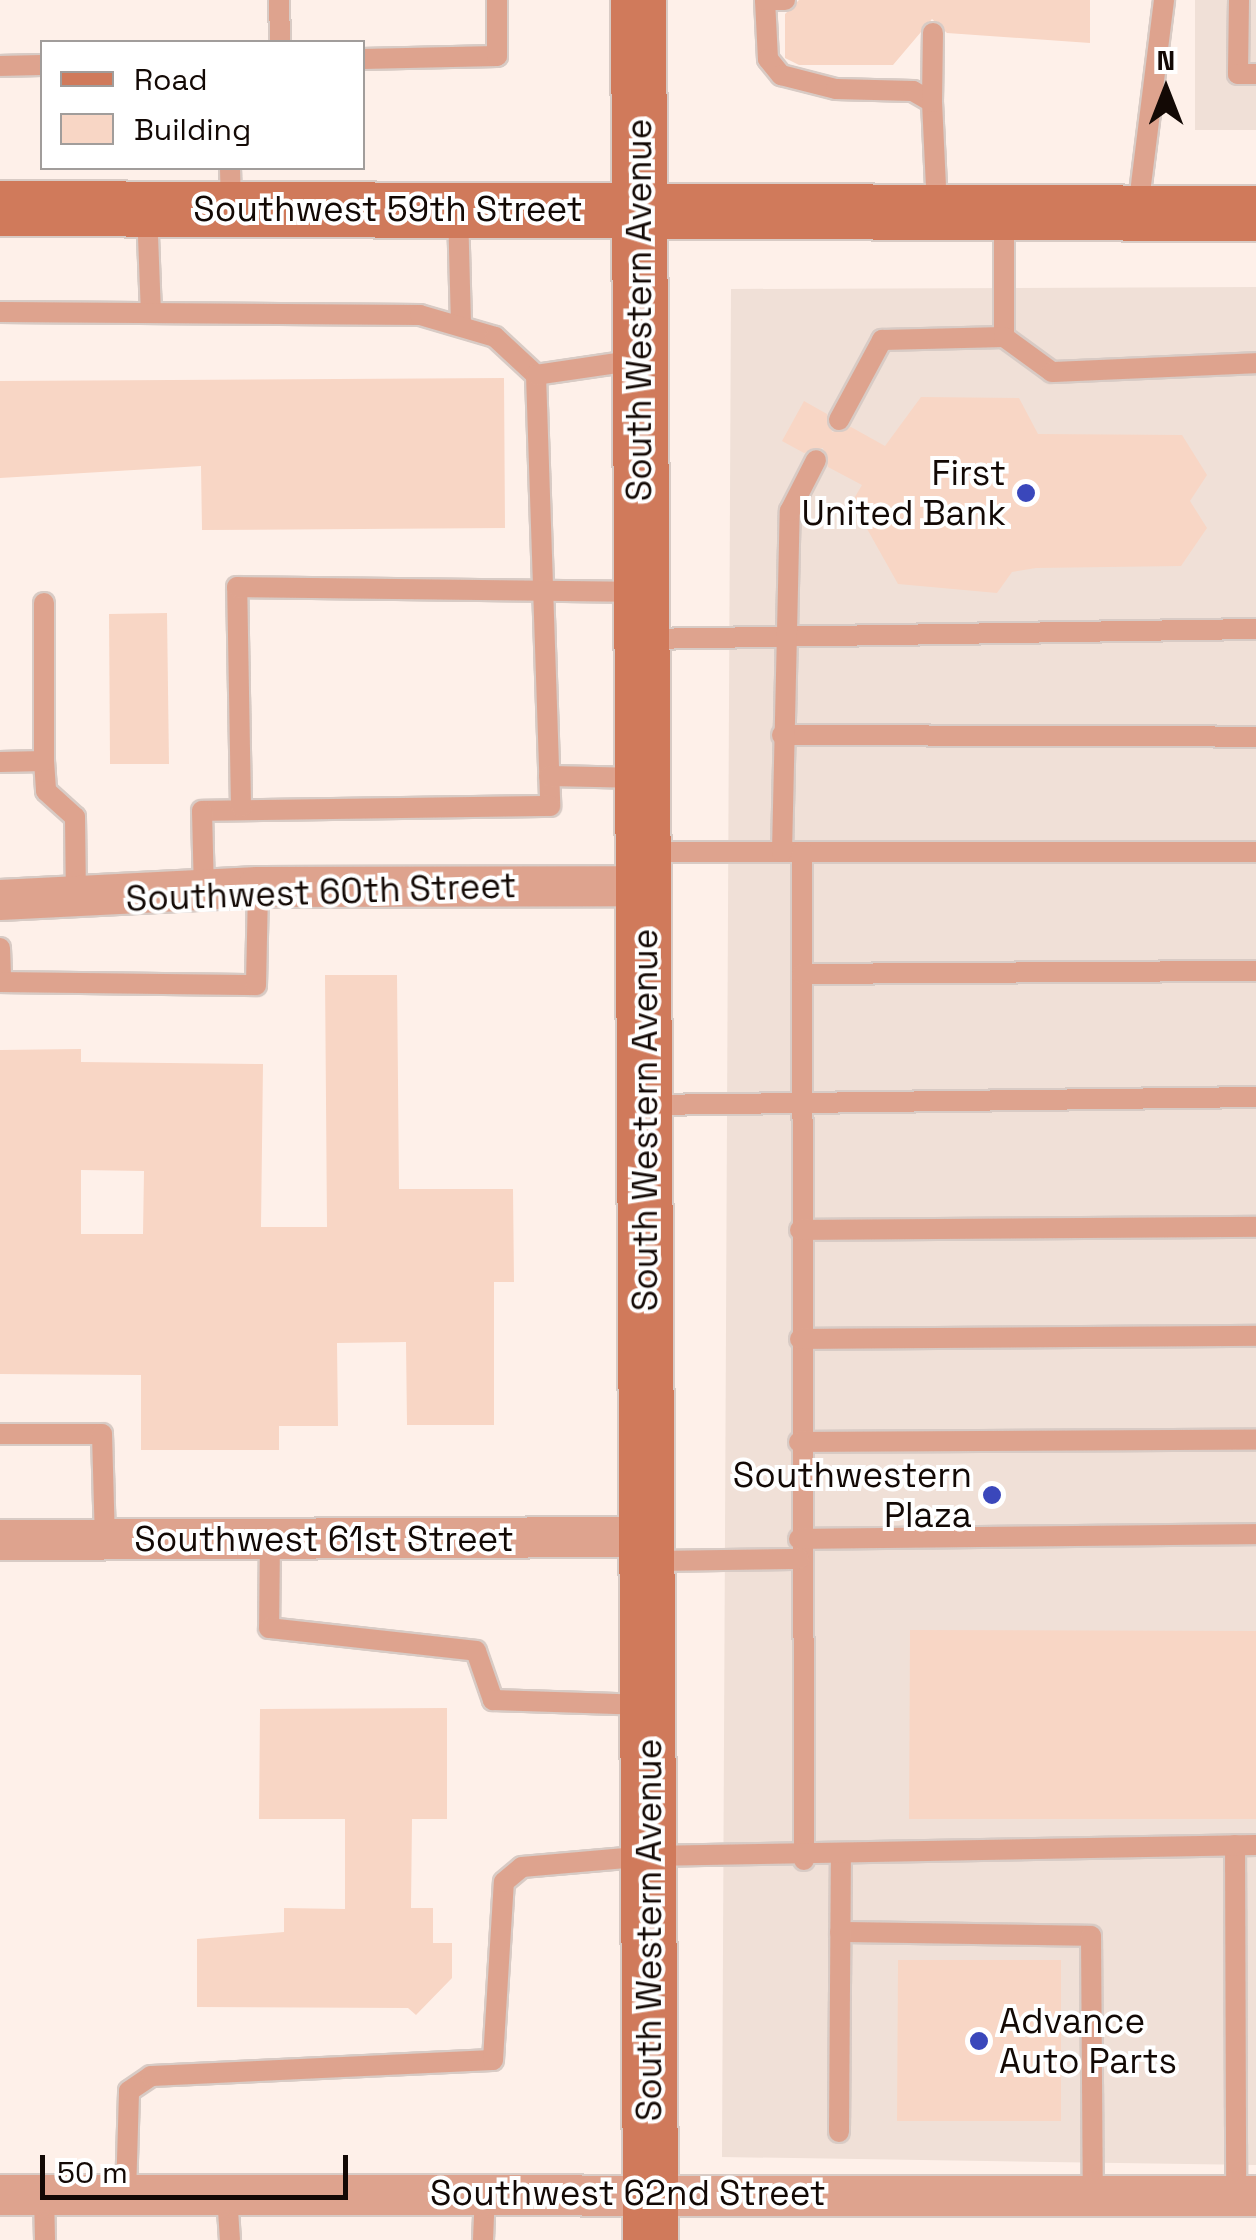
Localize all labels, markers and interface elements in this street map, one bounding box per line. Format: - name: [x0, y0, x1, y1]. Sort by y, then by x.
- legend: [40, 40, 365, 170]
- north arrow: [1116, 40, 1216, 140]
- text: N: [1157, 42, 1175, 78]
- text: Road: [134, 60, 208, 99]
- text: Building: [134, 110, 251, 149]
- street label: South Western Avenue: [618, 118, 660, 502]
- street label: Southwest 59th Street: [193, 188, 583, 230]
- place label: First United Bank: [801, 452, 1006, 534]
- marker: First United Bank: [1015, 482, 1037, 504]
- street label: Southwest 60th Street: [125, 864, 517, 920]
- street label: South Western Avenue: [624, 928, 666, 1312]
- place label: Southwestern Plaza: [733, 1454, 972, 1536]
- marker: Southwestern Plaza: [981, 1484, 1003, 1506]
- street label: Southwest 61st Street: [134, 1518, 514, 1560]
- street label: South Western Avenue: [628, 1738, 670, 2122]
- place label: Advance Auto Parts: [999, 2000, 1177, 2082]
- marker: Advance Auto Parts: [968, 2030, 990, 2052]
- scale bar: [45, 2135, 352, 2197]
- text: 50 m: [57, 2153, 128, 2192]
- street label: Southwest 62nd Street: [430, 2172, 826, 2214]

